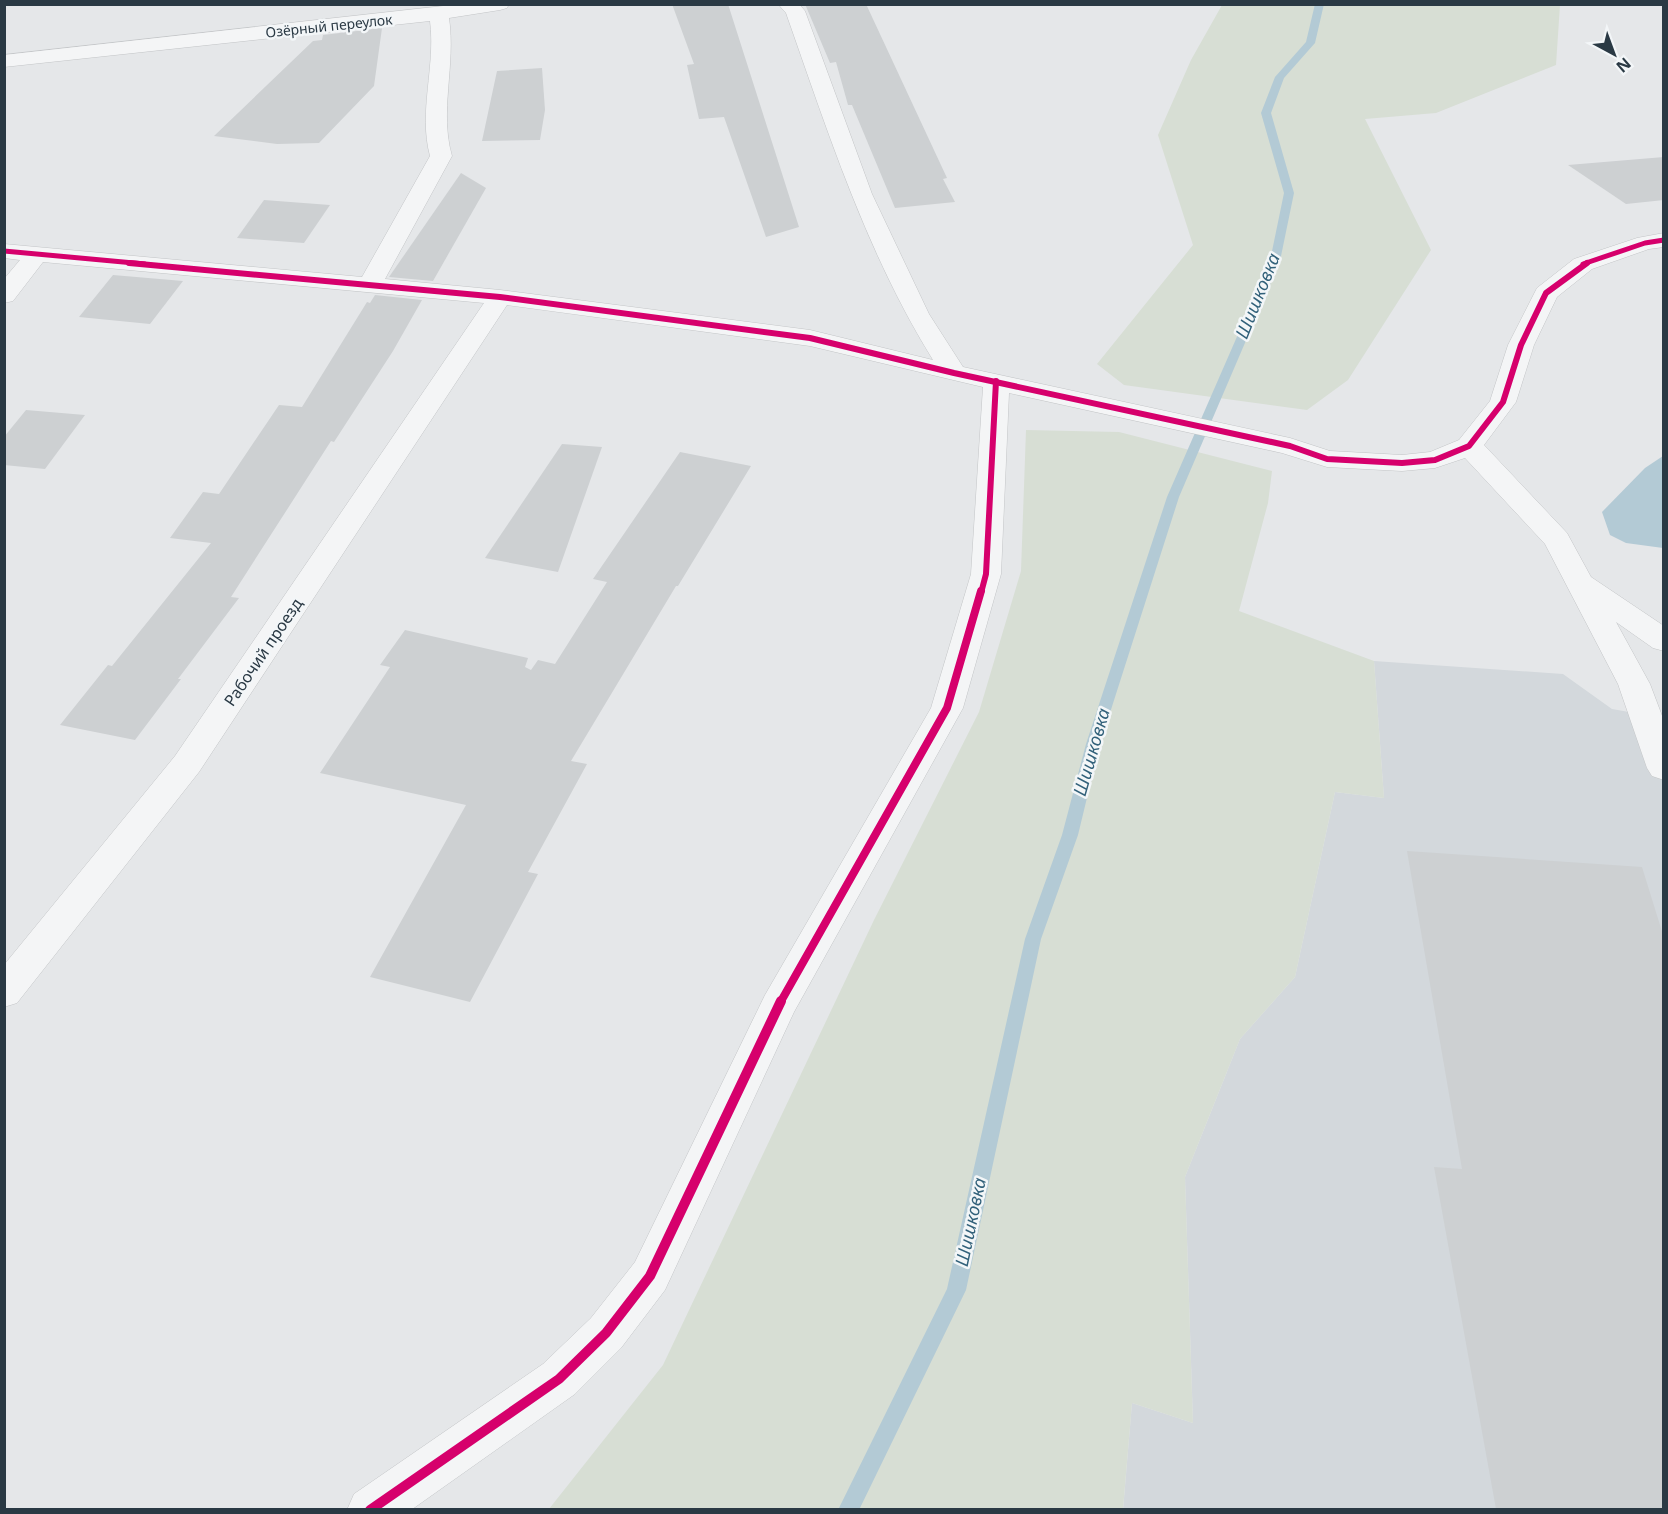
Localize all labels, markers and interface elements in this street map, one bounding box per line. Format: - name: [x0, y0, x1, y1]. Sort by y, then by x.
- street label: Озёрный переулок: [264, 9, 394, 42]
- north arrow: [1584, 24, 1644, 84]
- text: N: [1612, 53, 1636, 78]
- water label: Шишковка: [1229, 249, 1285, 342]
- street label: Рабочий проезд: [219, 593, 307, 710]
- water label: Шишковка: [1067, 705, 1115, 798]
- water label: Шишковка: [949, 1175, 991, 1268]

